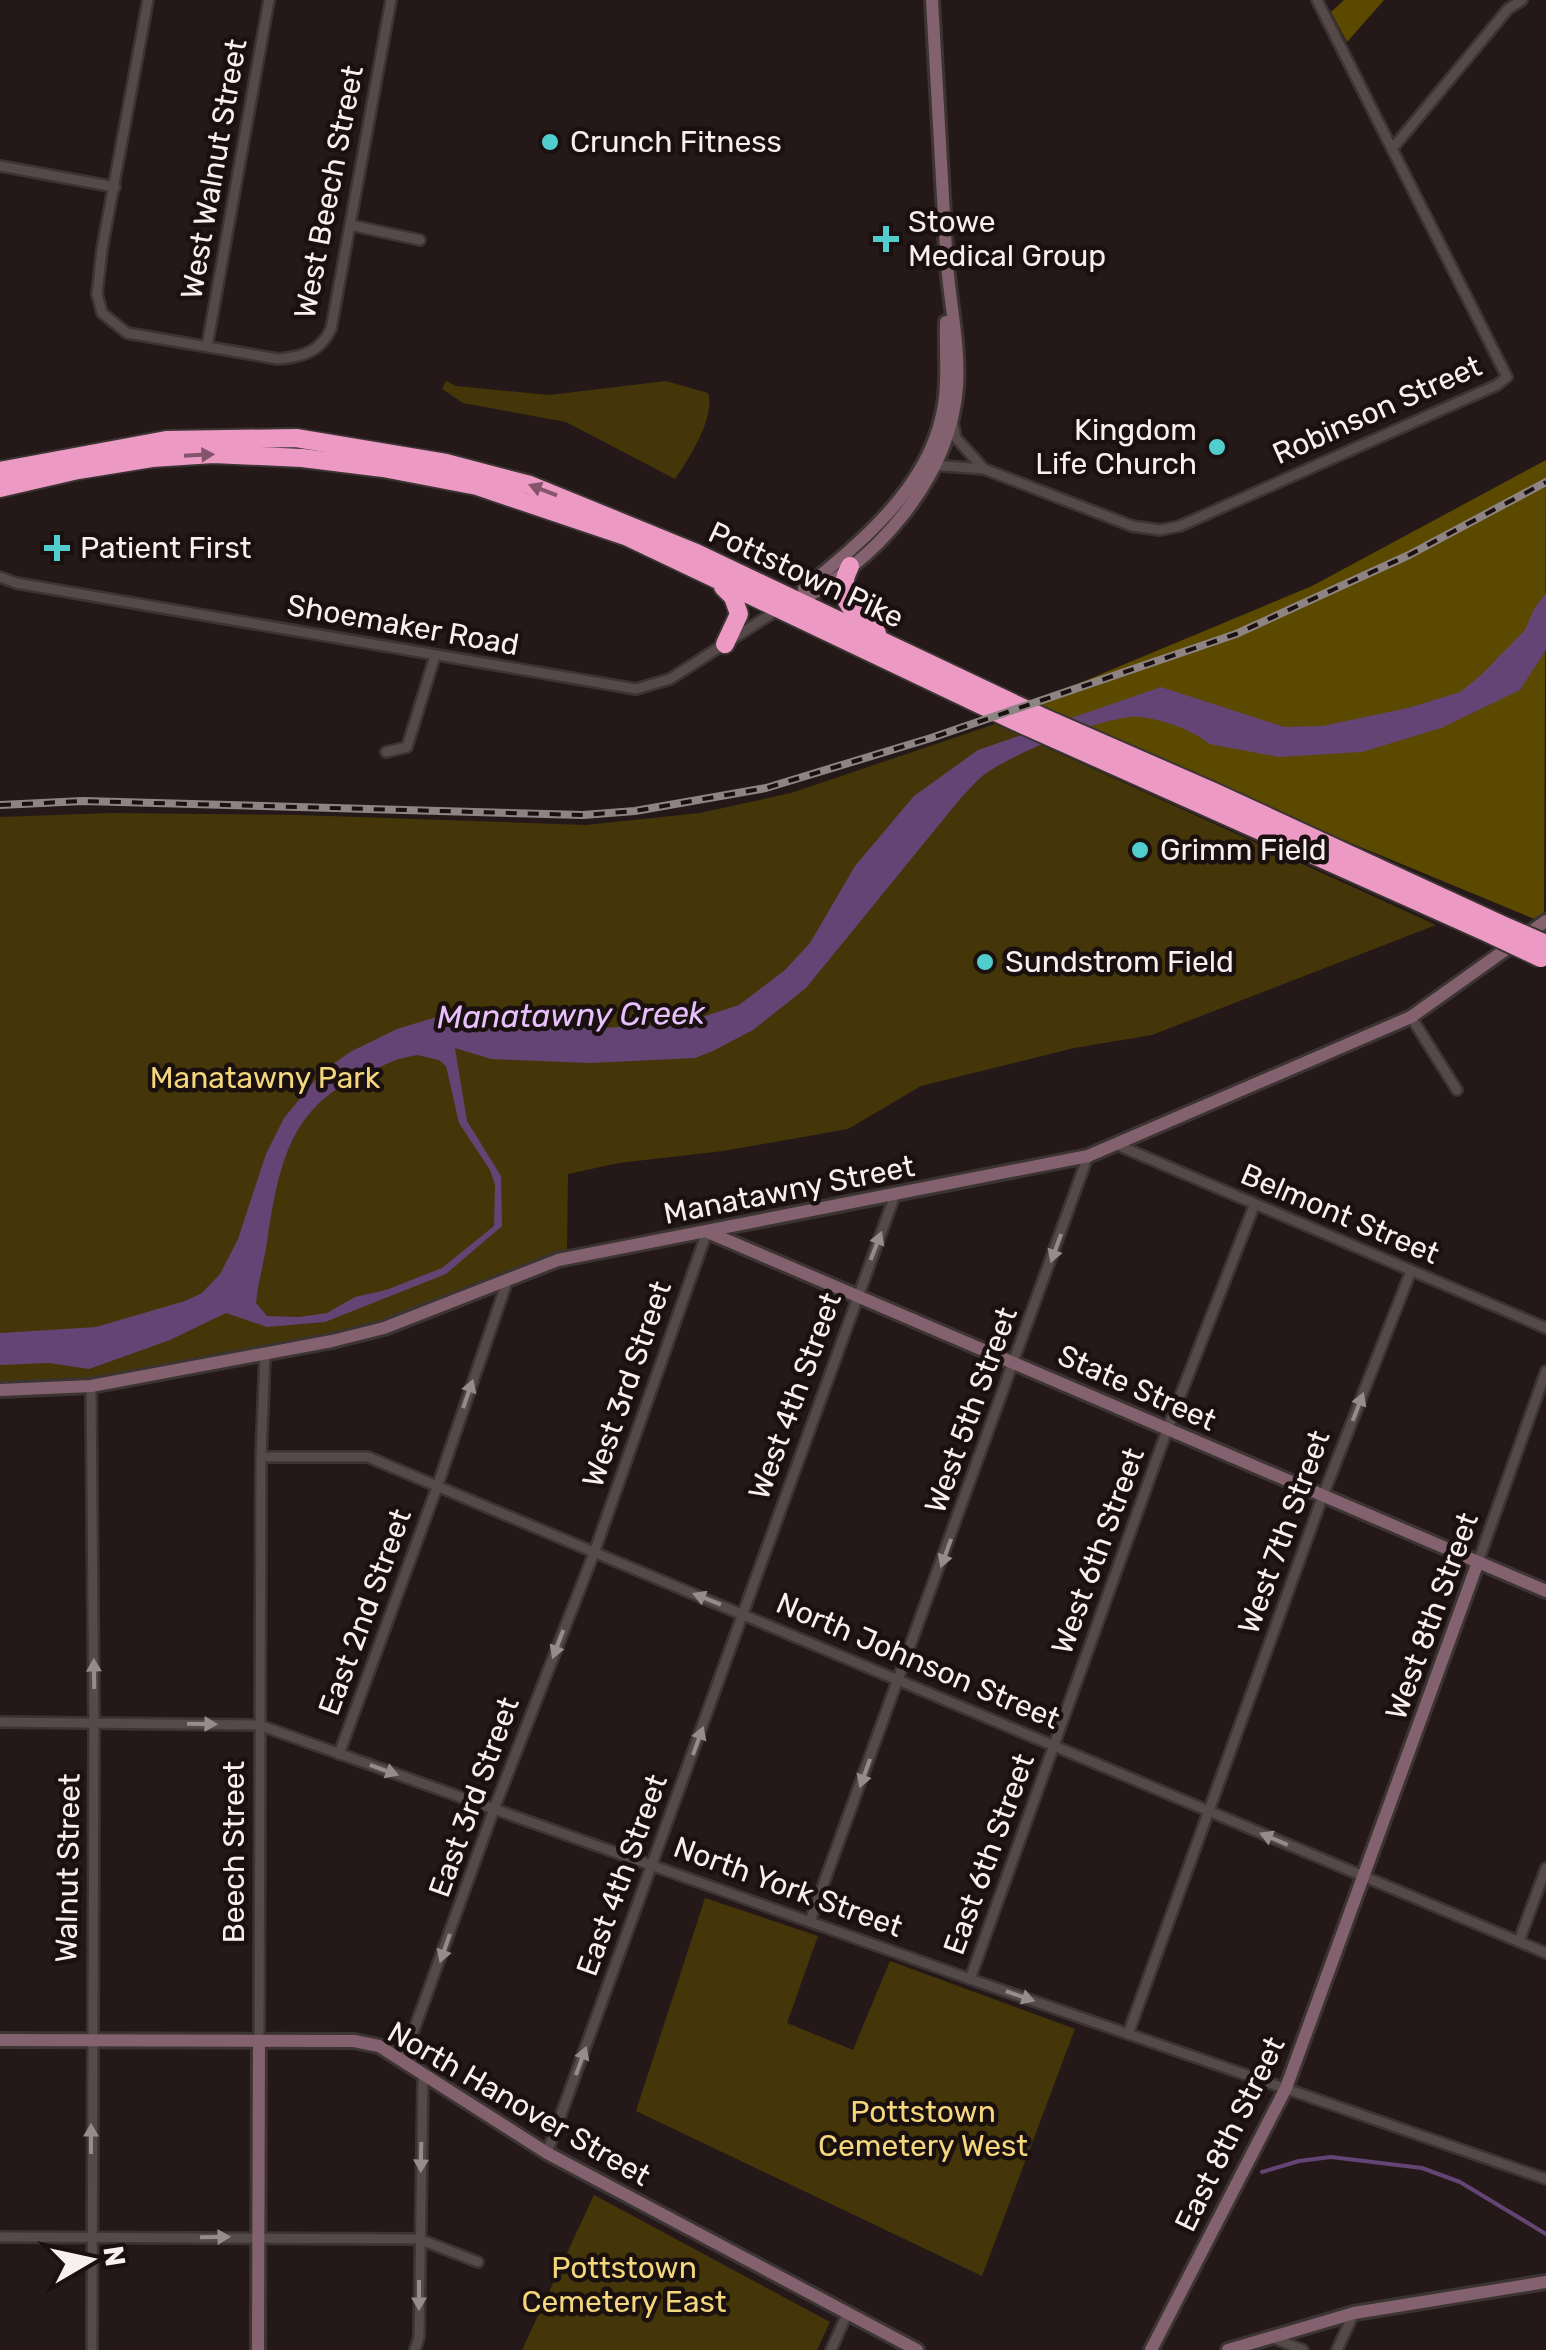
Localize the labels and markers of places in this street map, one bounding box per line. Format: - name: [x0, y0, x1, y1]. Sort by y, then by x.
- place label: Crunch Fitness: [570, 124, 782, 160]
- marker: Crunch Fitness: [539, 131, 561, 153]
- place label: Stowe Medical Group: [908, 204, 1106, 274]
- marker: Stowe Medical Group: [873, 226, 899, 252]
- place label: Kingdom Life Church: [1035, 412, 1197, 482]
- marker: Kingdom Life Church: [1206, 436, 1228, 458]
- place label: Patient First: [80, 530, 252, 566]
- marker: Patient First: [44, 535, 70, 561]
- place label: Grimm Field: [1160, 832, 1327, 868]
- marker: Grimm Field: [1129, 839, 1151, 861]
- place label: Sundstrom Field: [1005, 944, 1234, 980]
- marker: Sundstrom Field: [974, 951, 996, 973]

